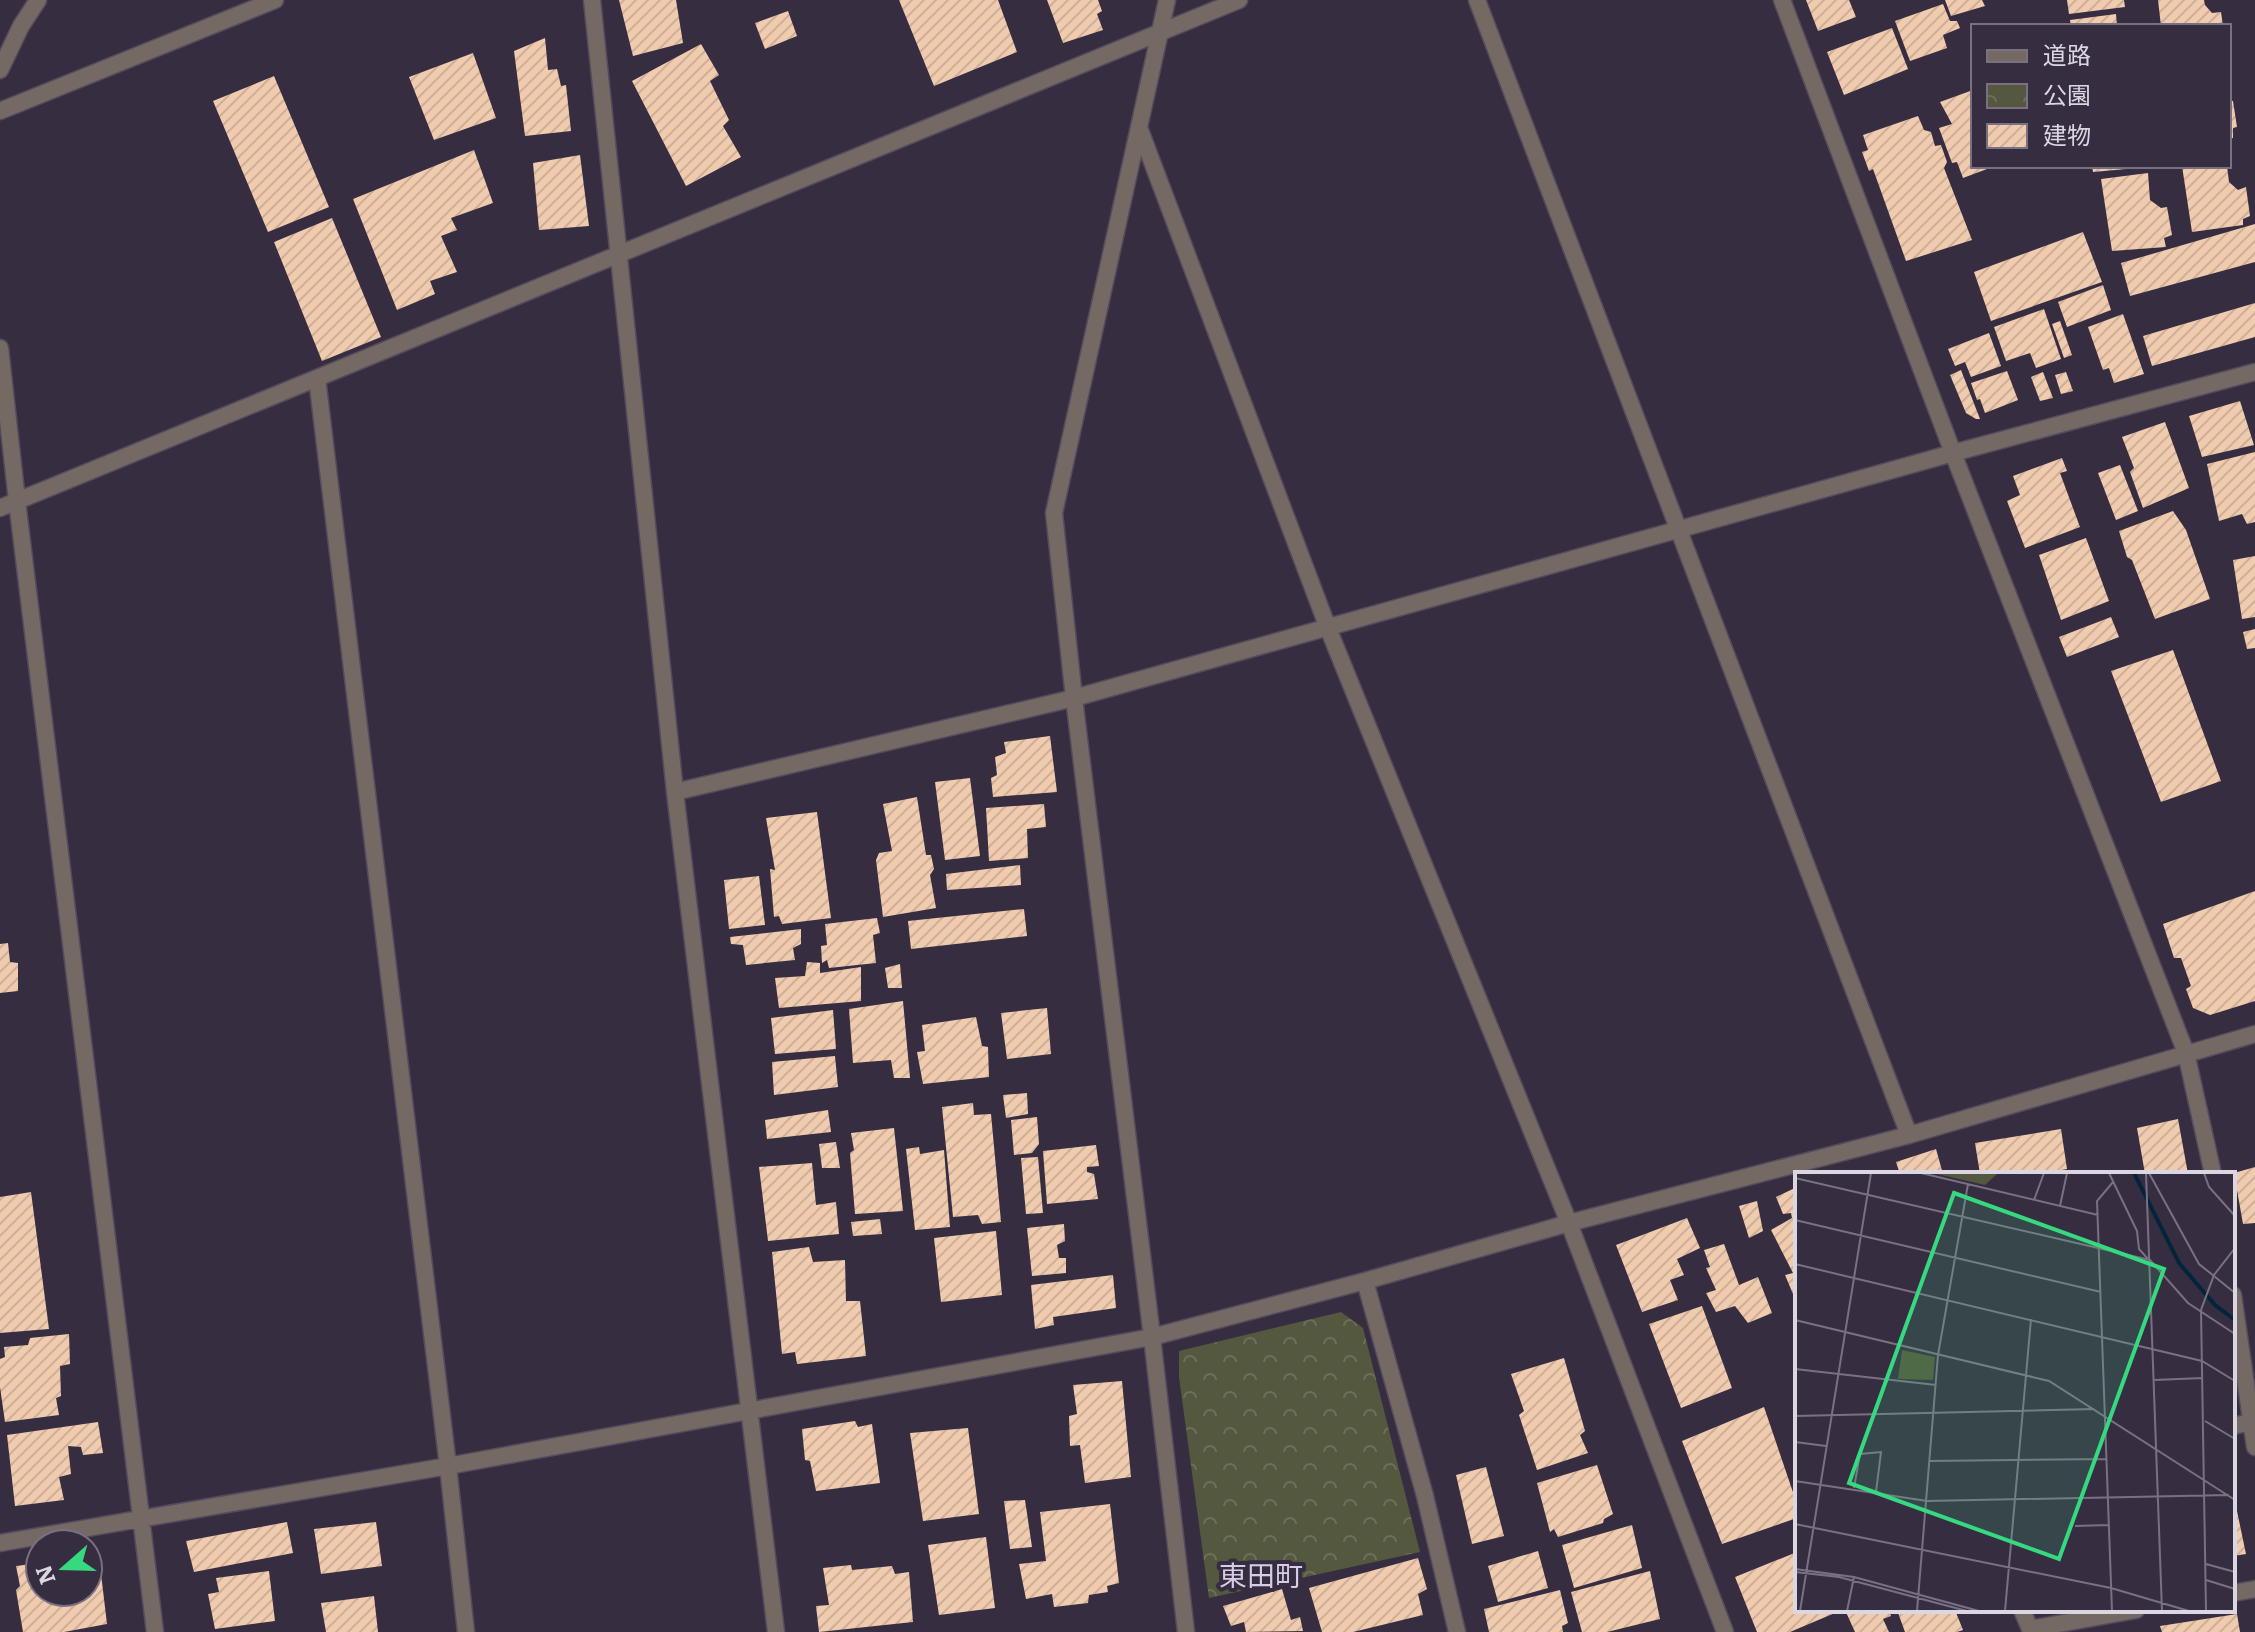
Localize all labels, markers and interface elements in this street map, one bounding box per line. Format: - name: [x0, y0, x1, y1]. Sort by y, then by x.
- legend: [1971, 24, 2231, 168]
- text: 道路: [2043, 36, 2091, 71]
- text: 公園: [2043, 76, 2091, 111]
- text: 建物: [2043, 116, 2091, 151]
- inset map: [1795, 1172, 2235, 1612]
- north arrow: [24, 1528, 104, 1608]
- district label: 東田町: [1219, 1553, 1303, 1595]
- text: N: [25, 1561, 62, 1590]

